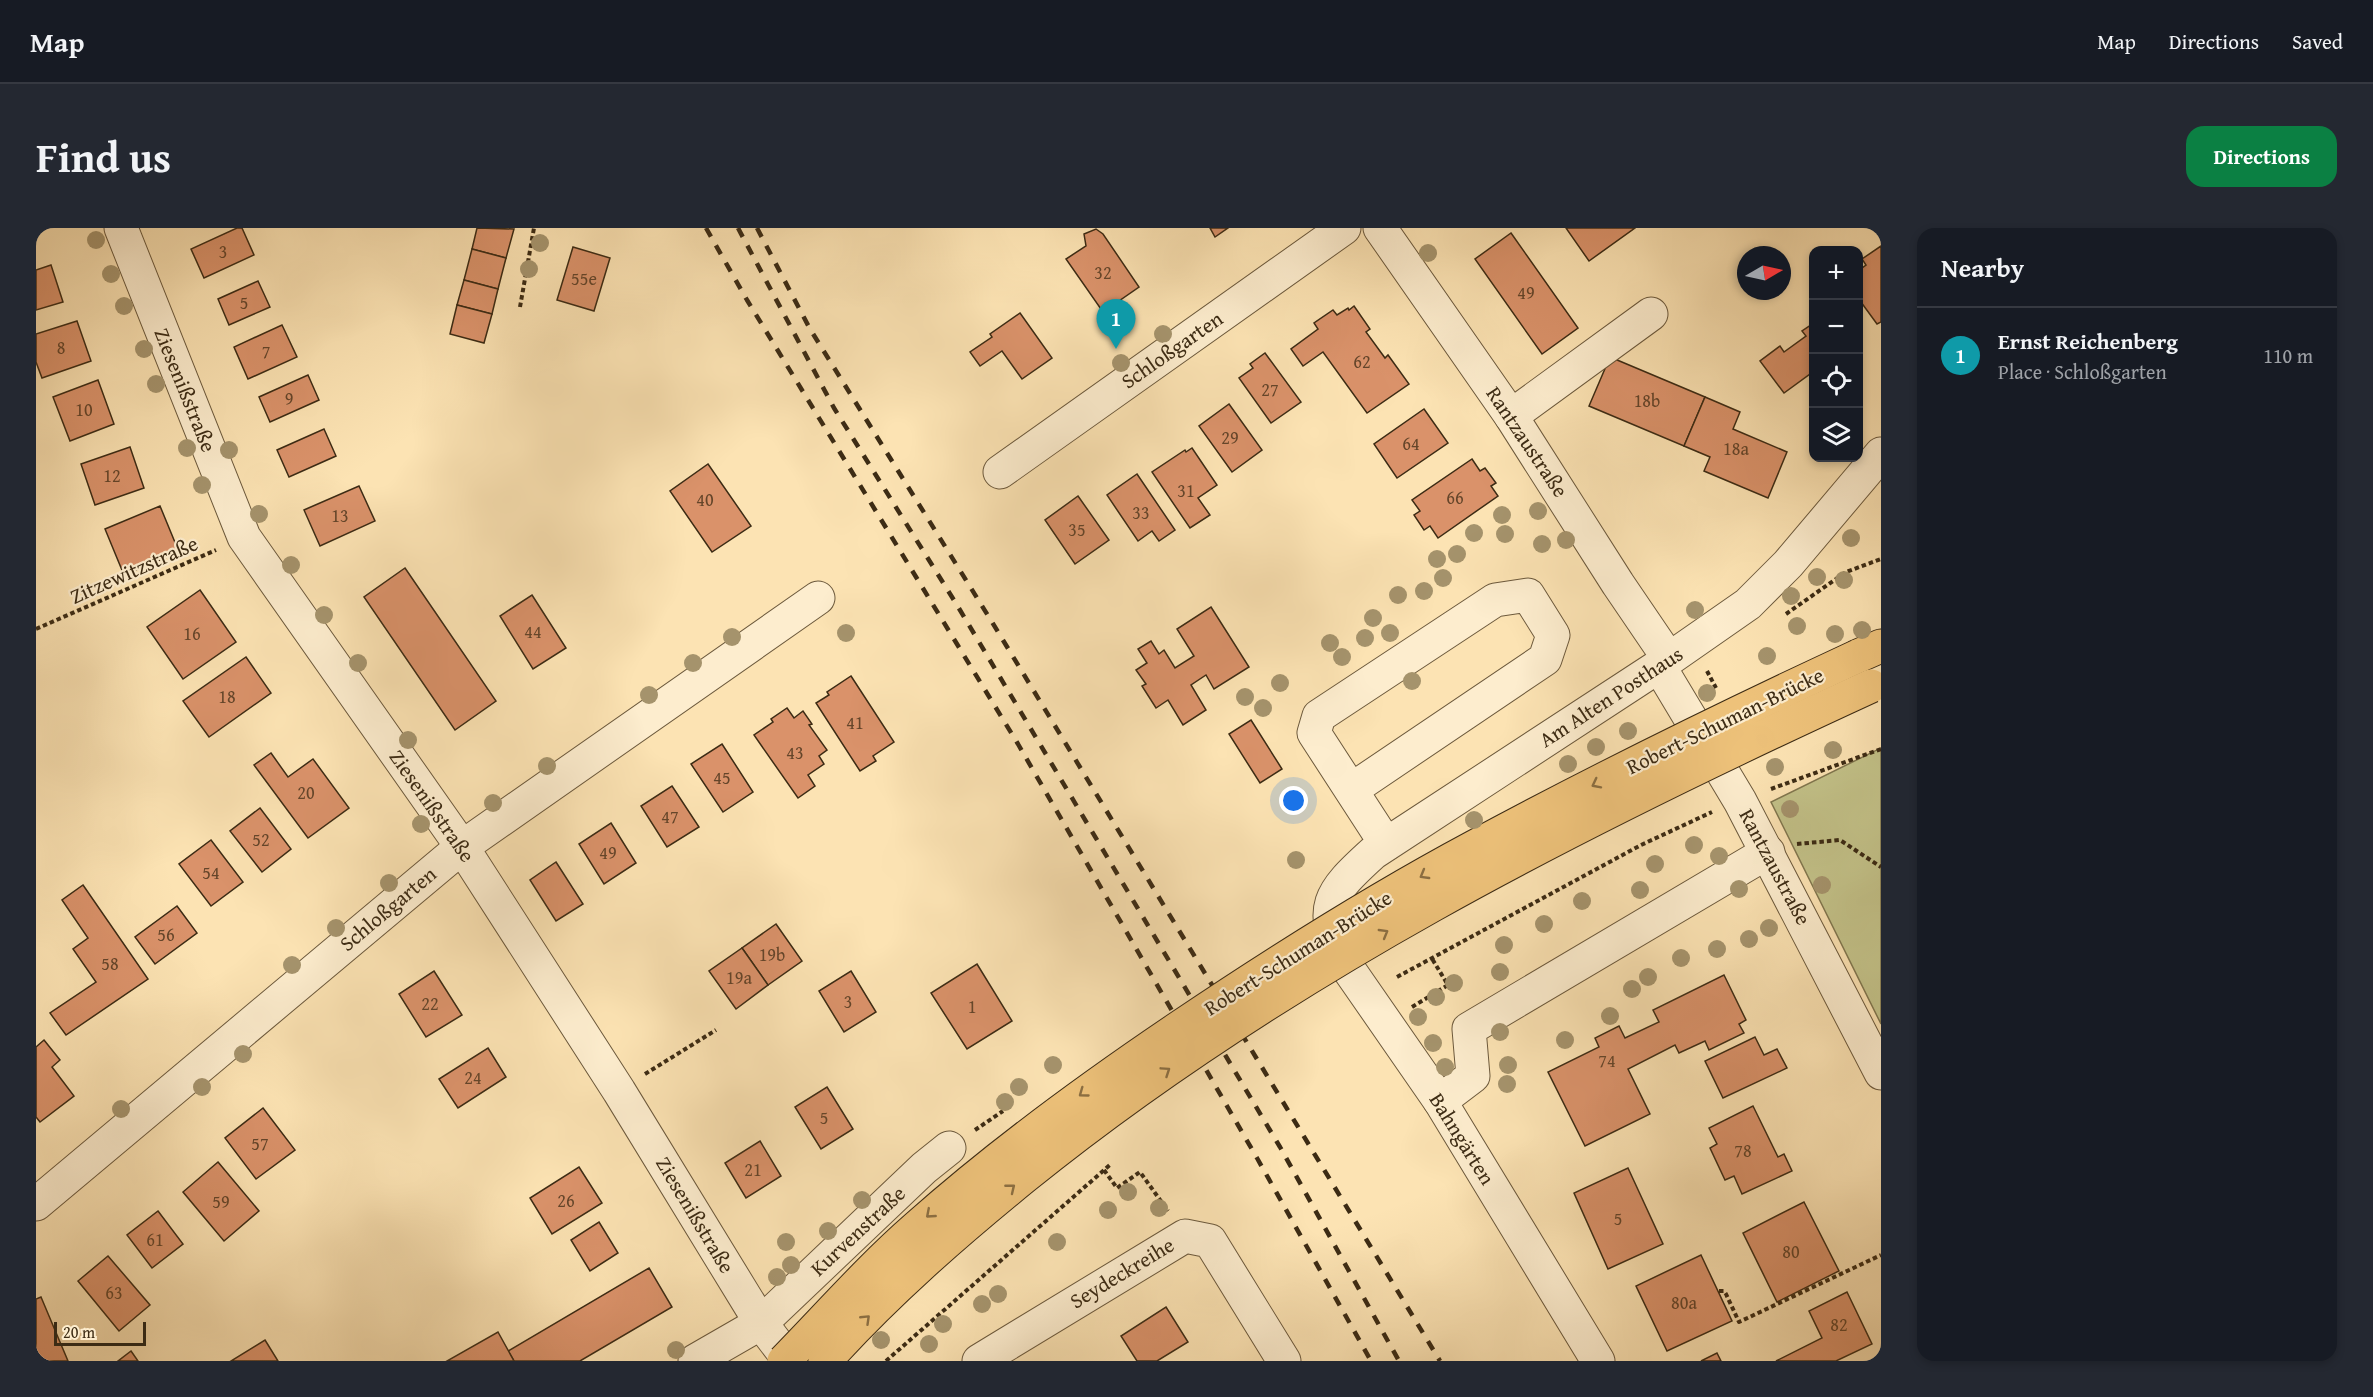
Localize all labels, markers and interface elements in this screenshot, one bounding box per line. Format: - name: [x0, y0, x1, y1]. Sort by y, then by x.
- text: Map: [30, 21, 84, 62]
- text: Map: [2097, 26, 2136, 57]
- text: Directions: [2169, 26, 2259, 57]
- text: Saved: [2292, 26, 2343, 57]
- text: Find us: [36, 126, 171, 187]
- button: Directions: [2186, 126, 2337, 187]
- house number: 3: [219, 238, 227, 265]
- north arrow: [1737, 246, 1791, 300]
- map controls: [1809, 246, 1863, 462]
- button: +: [1809, 246, 1863, 300]
- text: Nearby: [1941, 248, 2024, 287]
- house number: 32: [1094, 259, 1112, 286]
- house number: 55e: [571, 265, 597, 292]
- house number: 49: [1517, 279, 1535, 306]
- house number: 5: [240, 289, 248, 316]
- pin: 1: [1096, 300, 1136, 349]
- button: −: [1809, 300, 1863, 354]
- street label: Schloßgarten: [1114, 303, 1229, 396]
- street label: Ziesenißstraße: [146, 323, 224, 457]
- text: Ernst Reichenberg: [1998, 325, 2178, 357]
- house number: 8: [57, 334, 65, 361]
- house number: 7: [262, 338, 270, 365]
- text: 1: [1955, 341, 1966, 370]
- text: 110 m: [2263, 341, 2313, 370]
- house number: 62: [1353, 348, 1371, 375]
- button: locate: [1809, 354, 1863, 408]
- text: Place · Schloßgarten: [1998, 357, 2167, 386]
- house number: 27: [1261, 376, 1279, 403]
- street label: Rantzaustraße: [1479, 380, 1576, 504]
- house number: 9: [285, 385, 293, 412]
- house number: 18b: [1634, 387, 1660, 414]
- house number: 10: [75, 396, 93, 423]
- button: layers: [1809, 408, 1863, 462]
- house number: 29: [1221, 424, 1239, 451]
- house number: 64: [1402, 430, 1420, 457]
- house number: 18a: [1723, 435, 1749, 462]
- house number: 12: [103, 462, 121, 489]
- house number: 31: [1177, 477, 1195, 504]
- house number: 66: [1446, 484, 1464, 511]
- house number: 40: [696, 486, 714, 513]
- house number: 33: [1132, 499, 1150, 526]
- house number: 13: [331, 502, 349, 529]
- house number: 35: [1068, 516, 1086, 543]
- street label: Zitzewitzstraße: [65, 527, 203, 612]
- house number: 44: [524, 618, 542, 645]
- house number: 16: [183, 620, 201, 647]
- street label: Am Alten Posthaus: [1533, 638, 1689, 755]
- street label: Robert-Schuman-Brücke: [1621, 659, 1829, 782]
- house number: 18: [218, 683, 236, 710]
- house number: 41: [846, 709, 864, 736]
- house number: 43: [786, 739, 804, 766]
- street label: Ziesenißstraße: [382, 743, 483, 869]
- house number: 45: [713, 764, 731, 791]
- one-way arrow: [1592, 776, 1603, 788]
- house number: 20: [297, 779, 315, 806]
- your location: [1279, 786, 1308, 815]
- house number: 47: [661, 803, 679, 830]
- street label: Rantzaustraße: [1732, 803, 1819, 931]
- house number: 52: [252, 826, 270, 853]
- house number: 49: [599, 839, 617, 866]
- house number: 54: [202, 859, 220, 886]
- street label: Schloßgarten: [332, 859, 443, 958]
- one-way arrow: [1420, 868, 1430, 880]
- street label: Robert-Schuman-Brücke: [1198, 882, 1398, 1023]
- house number: 56: [157, 921, 175, 948]
- one-way arrow: [1378, 929, 1388, 940]
- house number: 19b: [759, 941, 785, 968]
- house number: 58: [101, 950, 119, 977]
- house number: 19a: [726, 964, 752, 991]
- house number: 3: [844, 988, 852, 1015]
- house number: 22: [421, 990, 439, 1017]
- house number: 1: [968, 993, 976, 1020]
- house number: 74: [1598, 1047, 1616, 1074]
- house number: 24: [464, 1064, 482, 1091]
- one-way arrow: [1160, 1066, 1170, 1078]
- one-way arrow: [1078, 1086, 1089, 1097]
- street label: Bahngärten: [1422, 1087, 1503, 1191]
- house number: 5: [820, 1104, 828, 1131]
- house number: 57: [251, 1130, 269, 1157]
- house number: 78: [1734, 1137, 1752, 1164]
- street label: Ziesenißstraße: [648, 1150, 743, 1279]
- house number: 21: [744, 1156, 762, 1183]
- street label: Kurvenstraße: [803, 1178, 912, 1283]
- one-way arrow: [1004, 1185, 1015, 1196]
- house number: 26: [557, 1187, 575, 1214]
- house number: 59: [212, 1188, 230, 1215]
- house number: 5: [1614, 1205, 1622, 1232]
- one-way arrow: [926, 1207, 937, 1218]
- house number: 61: [146, 1226, 164, 1253]
- street label: Seydeckreihe: [1064, 1229, 1180, 1316]
- house number: 80: [1782, 1238, 1800, 1265]
- house number: 63: [105, 1279, 123, 1306]
- house number: 80a: [1671, 1289, 1697, 1316]
- house number: 82: [1830, 1311, 1848, 1338]
- one-way arrow: [858, 1315, 869, 1326]
- scale bar: [54, 1319, 146, 1346]
- text: 20 m: [63, 1320, 95, 1344]

